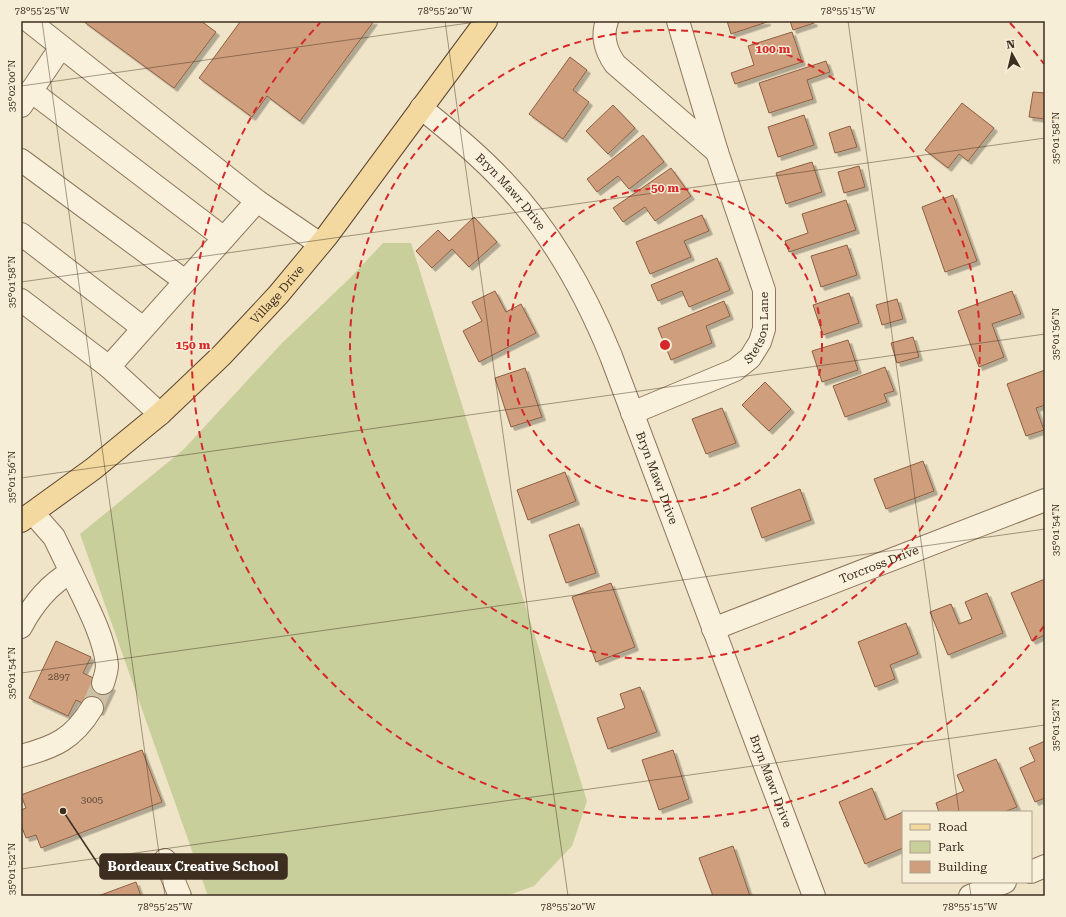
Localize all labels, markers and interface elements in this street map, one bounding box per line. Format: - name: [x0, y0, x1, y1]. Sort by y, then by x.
- text: 78°55'25"W: [15, 5, 70, 16]
- text: 78°55'20"W: [418, 5, 473, 16]
- text: 78°55'15"W: [821, 5, 876, 16]
- north arrow: [992, 34, 1032, 74]
- text: N: [1006, 37, 1016, 52]
- text: 100 m: [756, 42, 791, 56]
- text: 35°02'00"N: [6, 60, 17, 112]
- text: 35°01'58"N: [1050, 112, 1061, 164]
- street label: Bryn Mawr Drive: [473, 151, 549, 233]
- text: 50 m: [651, 181, 679, 195]
- text: 35°01'58"N: [6, 256, 17, 308]
- street label: Village Drive: [248, 262, 307, 327]
- street label: Stetson Lane: [741, 291, 771, 367]
- text: 35°01'56"N: [1050, 308, 1061, 360]
- text: 150 m: [176, 338, 211, 352]
- centre of rings: [658, 338, 672, 352]
- street label: Bryn Mawr Drive: [633, 430, 681, 527]
- text: 35°01'56"N: [6, 451, 17, 503]
- text: 35°01'54"N: [1050, 504, 1061, 556]
- street label: Torcross Drive: [837, 543, 921, 586]
- text: 35°01'54"N: [6, 647, 17, 699]
- house number: 2897: [48, 671, 71, 682]
- text: 35°01'52"N: [1050, 699, 1061, 751]
- street label: Bryn Mawr Drive: [747, 733, 795, 830]
- house number: 3005: [81, 794, 104, 805]
- legend: [902, 811, 1032, 883]
- text: Road: [938, 820, 968, 834]
- text: Park: [938, 840, 965, 854]
- text: 35°01'52"N: [6, 843, 17, 895]
- callout: Bordeaux Creative School: [100, 854, 287, 879]
- text: Bordeaux Creative School: [108, 859, 279, 874]
- text: Building: [938, 860, 987, 874]
- text: 78°55'25"W: [138, 901, 193, 912]
- text: 78°55'20"W: [541, 901, 596, 912]
- text: 78°55'15"W: [943, 901, 998, 912]

